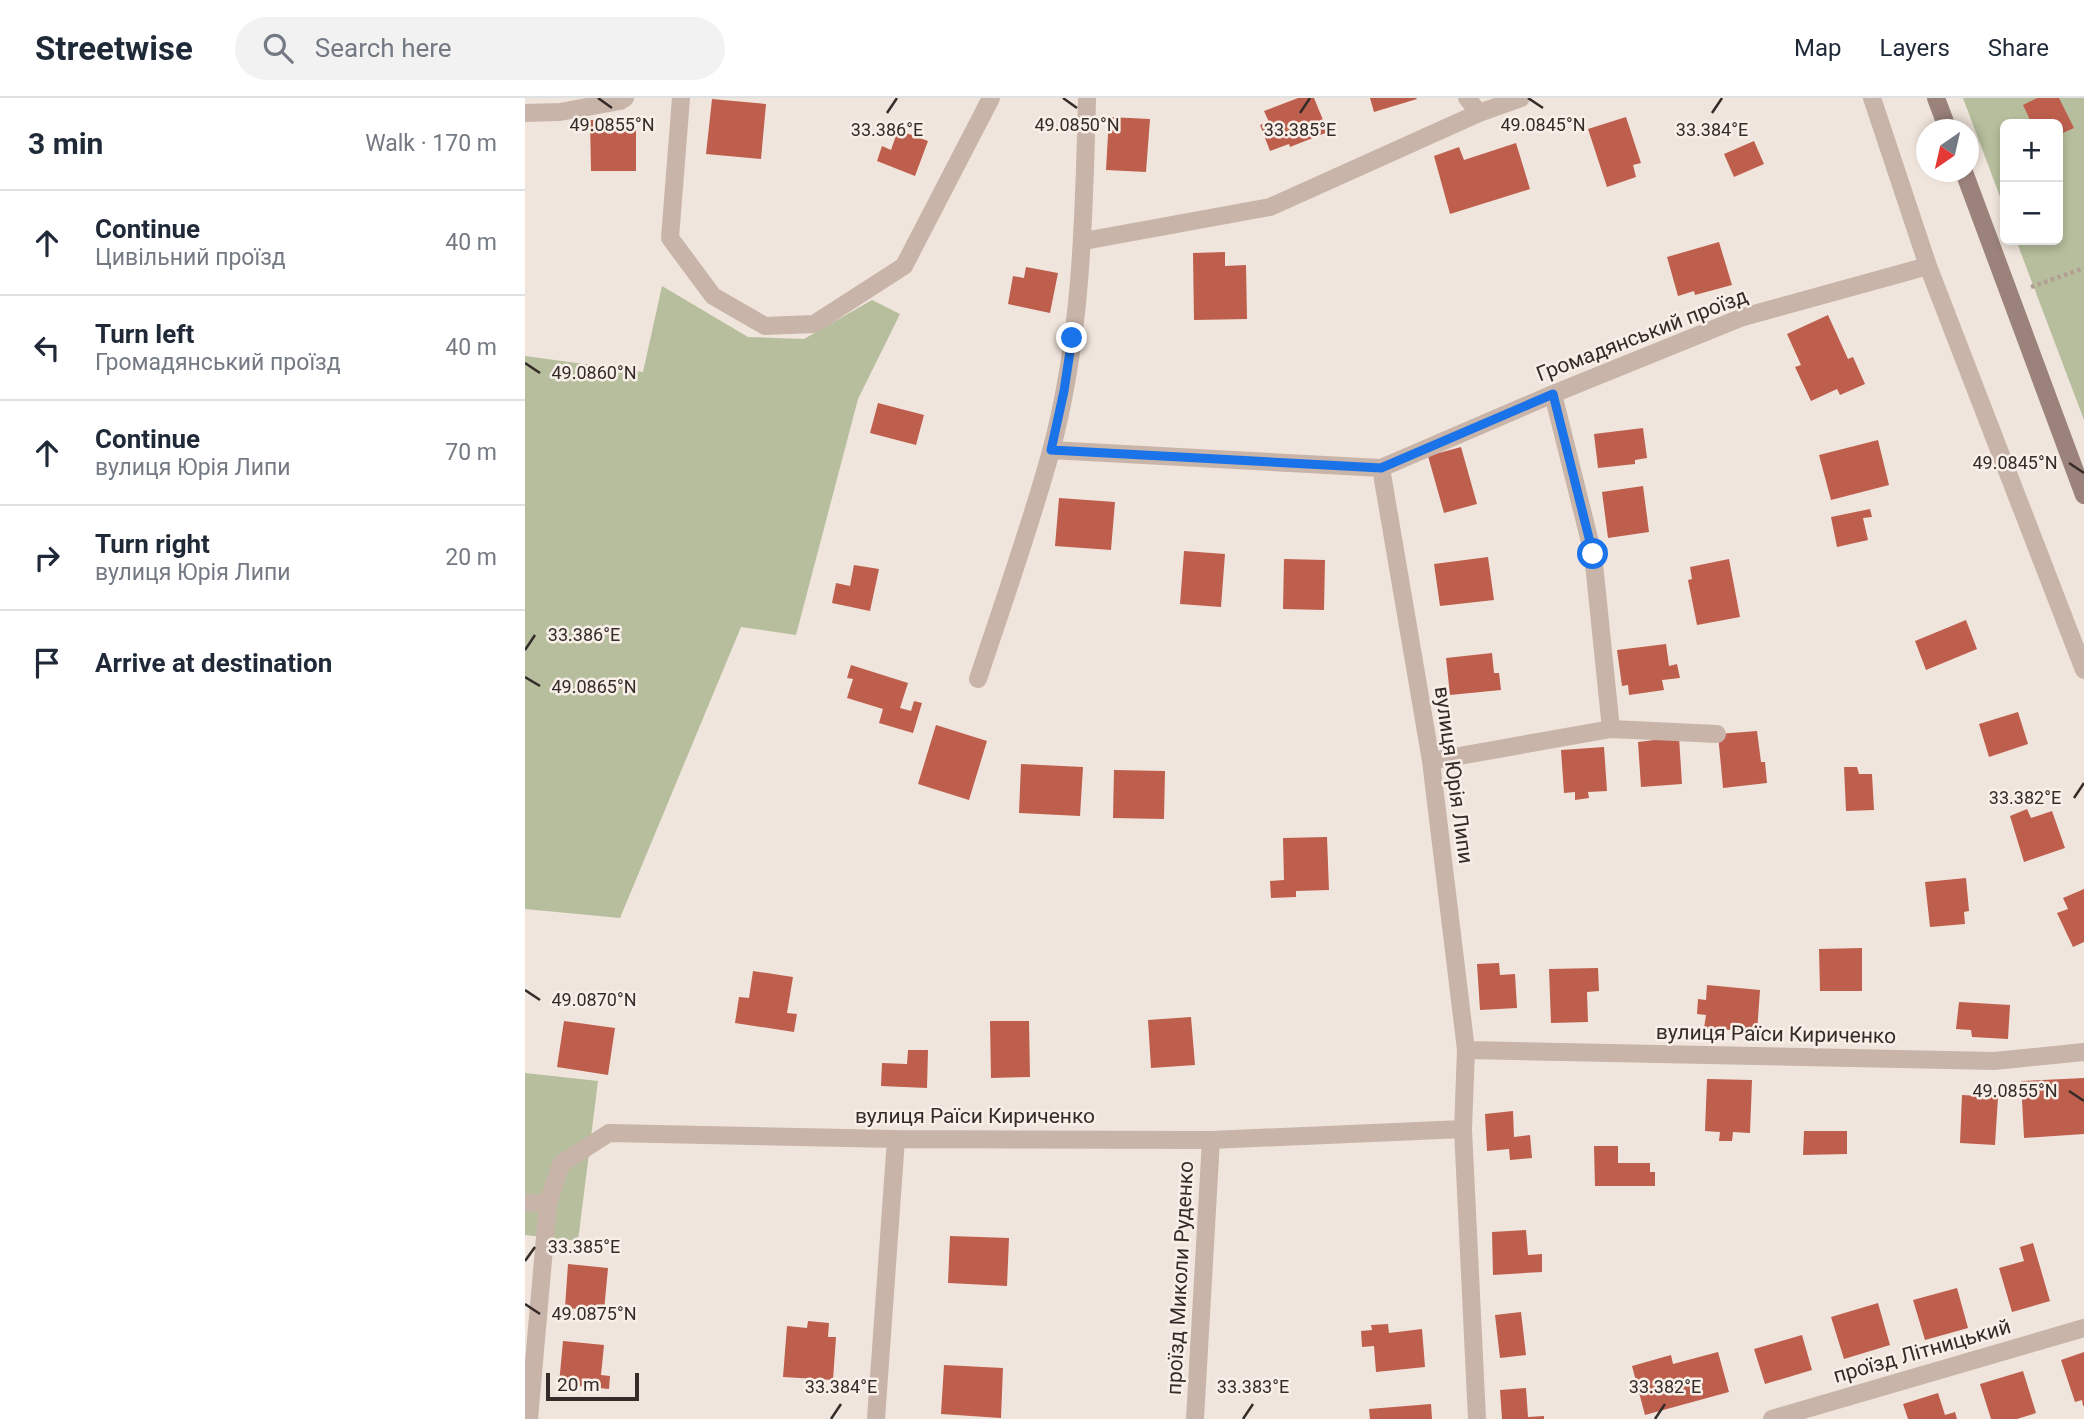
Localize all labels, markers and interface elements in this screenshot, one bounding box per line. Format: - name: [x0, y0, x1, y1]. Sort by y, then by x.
- search box: [235, 17, 725, 80]
- text: Streetwise: [35, 29, 193, 68]
- icon: search: [259, 29, 297, 67]
- text: Search here: [315, 33, 452, 63]
- text: Map: [1794, 34, 1842, 62]
- text: Layers: [1880, 34, 1950, 62]
- text: Share: [1988, 34, 2049, 62]
- text: 49.0855°N: [569, 114, 655, 135]
- text: 49.0850°N: [1034, 114, 1120, 135]
- text: 49.0845°N: [1500, 114, 1586, 135]
- text: 33.386°E: [851, 119, 923, 140]
- text: 33.385°E: [1264, 119, 1336, 140]
- text: 33.384°E: [1676, 119, 1748, 140]
- north arrow: [1916, 119, 1979, 182]
- map controls: [2000, 119, 2063, 245]
- button: +: [2000, 119, 2063, 182]
- text: 3 min: [28, 126, 103, 161]
- text: Walk · 170 m: [365, 130, 497, 157]
- button: −: [2000, 182, 2063, 245]
- text: Continue: [95, 214, 200, 244]
- icon: ahead: [28, 224, 66, 262]
- text: 40 m: [445, 229, 497, 256]
- text: Цивільний проїзд: [95, 244, 286, 271]
- street label: Громадянський проїзд: [1533, 283, 1751, 386]
- text: Turn left: [95, 319, 194, 349]
- route end: [1056, 322, 1087, 353]
- icon: left: [28, 329, 66, 367]
- text: 40 m: [445, 334, 497, 361]
- text: Громадянський проїзд: [95, 349, 341, 376]
- text: 49.0860°N: [551, 362, 637, 383]
- text: Continue: [95, 424, 200, 454]
- icon: ahead: [28, 434, 66, 472]
- text: 70 m: [445, 439, 497, 466]
- text: 49.0845°N: [1972, 452, 2058, 473]
- text: вулиця Юрія Липи: [95, 454, 291, 481]
- text: Turn right: [95, 529, 210, 559]
- route start: [1577, 538, 1608, 569]
- icon: right: [28, 539, 66, 577]
- text: 20 m: [445, 544, 497, 571]
- text: вулиця Юрія Липи: [95, 559, 291, 586]
- text: 33.386°E: [548, 624, 620, 645]
- icon: arrive: [28, 644, 66, 682]
- text: Arrive at destination: [95, 648, 332, 678]
- text: 49.0865°N: [551, 676, 637, 697]
- street label: вулиця Юрія Липи: [1430, 685, 1478, 865]
- text: 33.382°E: [1989, 787, 2061, 808]
- text: 49.0870°N: [551, 989, 637, 1010]
- street label: вулиця Раїси Кириченко: [1656, 1020, 1896, 1048]
- text: 49.0855°N: [1972, 1080, 2058, 1101]
- street label: вулиця Раїси Кириченко: [855, 1104, 1095, 1128]
- street label: проїзд Миколи Руденко: [1162, 1160, 1198, 1396]
- text: 33.385°E: [548, 1236, 620, 1257]
- text: 49.0875°N: [551, 1303, 637, 1324]
- street label: проїзд Літницький: [1831, 1314, 2013, 1388]
- scale bar: [546, 1370, 639, 1402]
- text: 20 m: [557, 1373, 600, 1396]
- text: 33.384°E: [805, 1376, 877, 1397]
- text: 33.383°E: [1217, 1376, 1289, 1397]
- text: 33.382°E: [1629, 1376, 1701, 1397]

